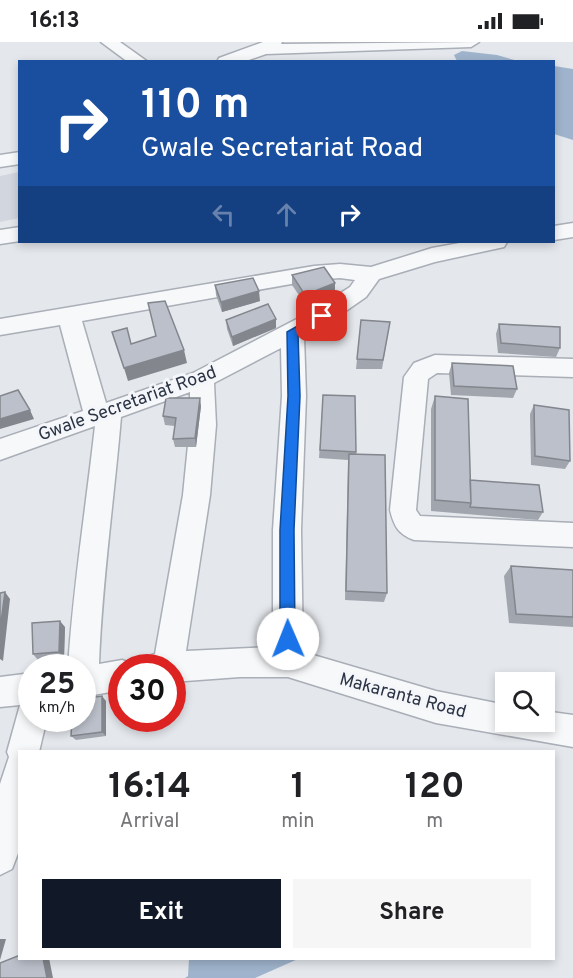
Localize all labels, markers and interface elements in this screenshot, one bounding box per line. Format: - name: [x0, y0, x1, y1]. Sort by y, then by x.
- text: 16:13: [30, 8, 80, 35]
- text: 110 m: [141, 80, 250, 133]
- icon: right: [42, 84, 120, 162]
- text: Gwale Secretariat Road: [141, 132, 423, 166]
- icon: left: [207, 198, 240, 231]
- icon: ahead: [270, 198, 303, 231]
- icon: right: [333, 198, 366, 231]
- pin: [296, 290, 347, 341]
- icon: arrive: [305, 299, 338, 332]
- street label: Gwale Secretariat Road: [35, 361, 220, 447]
- position arrow: [256, 607, 320, 671]
- speed limit sign: 30: [108, 654, 186, 732]
- text: 25: [39, 667, 75, 704]
- street label: Makaranta Road: [337, 668, 469, 724]
- map controls: [495, 672, 555, 732]
- button: search: [495, 672, 555, 732]
- text: km/h: [39, 699, 75, 718]
- text: 16:14: [108, 765, 191, 811]
- text: 1: [291, 765, 305, 811]
- text: 120: [405, 765, 465, 811]
- text: Arrival: [120, 809, 179, 835]
- text: min: [281, 809, 315, 835]
- text: m: [426, 809, 443, 835]
- button: Exit: [42, 879, 281, 948]
- button: Share: [293, 879, 531, 948]

